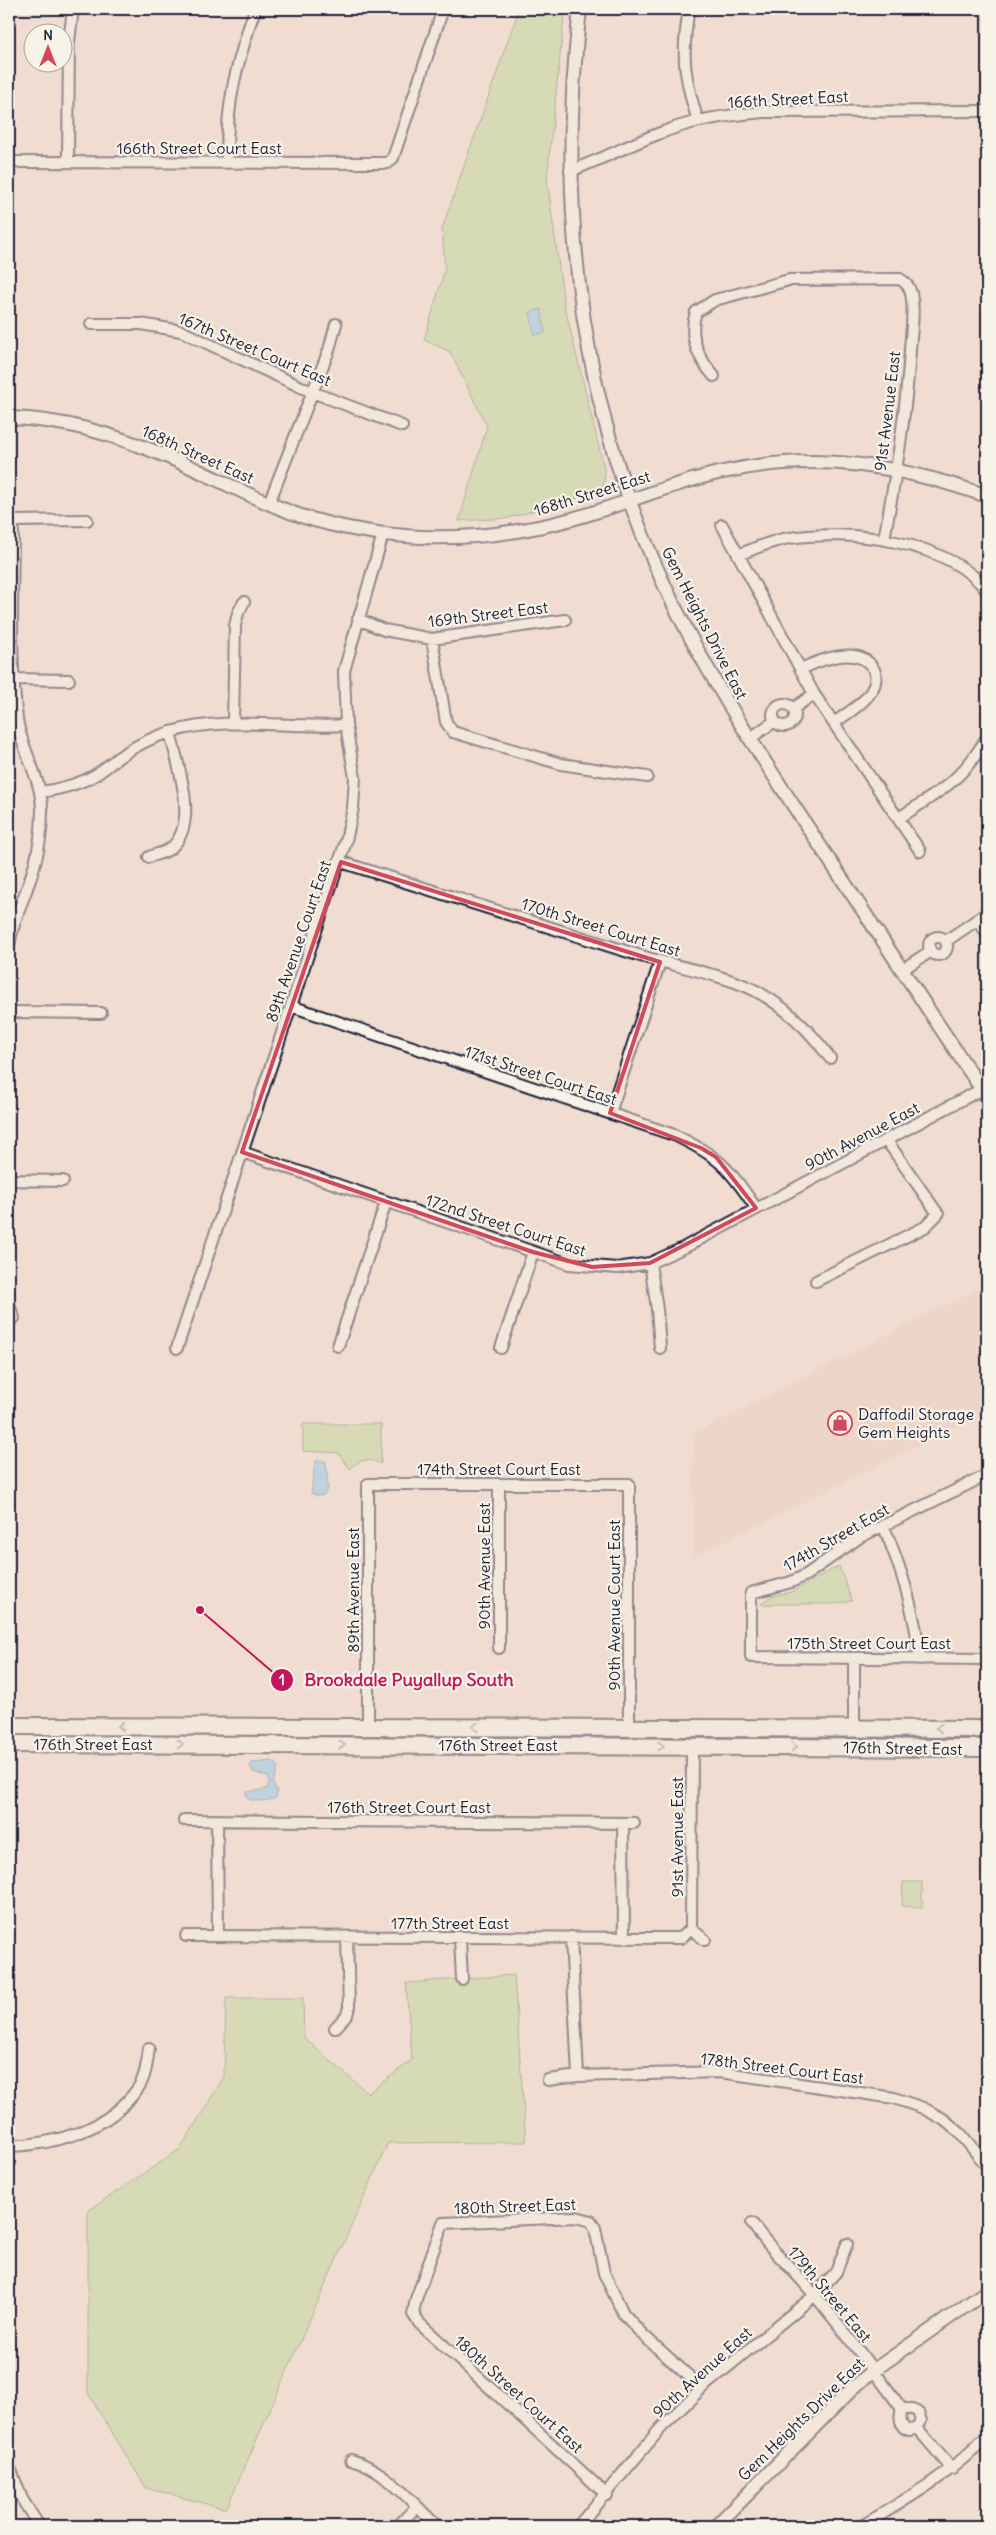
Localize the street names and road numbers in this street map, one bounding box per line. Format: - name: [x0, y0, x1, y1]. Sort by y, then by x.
- street label: 166th Street East: [727, 86, 849, 112]
- street label: 166th Street Court East: [116, 138, 282, 158]
- street label: 167th Street Court East: [176, 308, 335, 390]
- street label: 91st Avenue East: [870, 349, 904, 472]
- street label: 168th Street East: [139, 420, 258, 488]
- street label: 168th Street East: [531, 466, 653, 520]
- street label: Gem Heights Drive East: [658, 543, 752, 703]
- street label: 169th Street East: [427, 597, 550, 631]
- street label: 89th Avenue Court East: [261, 857, 335, 1024]
- street label: 170th Street Court East: [519, 893, 683, 961]
- street label: 171st Street Court East: [462, 1041, 620, 1109]
- street label: 90th Avenue East: [801, 1097, 923, 1175]
- street label: 172nd Street Court East: [423, 1190, 589, 1261]
- street label: 174th Street Court East: [417, 1459, 581, 1479]
- street label: 174th Street East: [779, 1498, 893, 1575]
- street label: 90th Avenue East: [474, 1502, 494, 1629]
- street label: 90th Avenue Court East: [604, 1519, 624, 1691]
- street label: 89th Avenue East: [343, 1527, 363, 1653]
- street label: 175th Street Court East: [787, 1633, 951, 1653]
- street label: 176th Street East: [33, 1734, 153, 1754]
- street label: 176th Street East: [438, 1735, 558, 1755]
- street label: 176th Street East: [843, 1737, 963, 1759]
- street label: 91st Avenue East: [667, 1776, 687, 1897]
- street label: 176th Street Court East: [327, 1797, 491, 1817]
- street label: 177th Street East: [391, 1913, 510, 1933]
- street label: 178th Street Court East: [700, 2048, 865, 2088]
- street label: 180th Street East: [454, 2194, 577, 2218]
- street label: 179th Street East: [784, 2242, 876, 2347]
- street label: 90th Avenue East: [648, 2322, 756, 2422]
- street label: 180th Street Court East: [450, 2331, 588, 2458]
- street label: Gem Heights Drive East: [733, 2353, 869, 2485]

